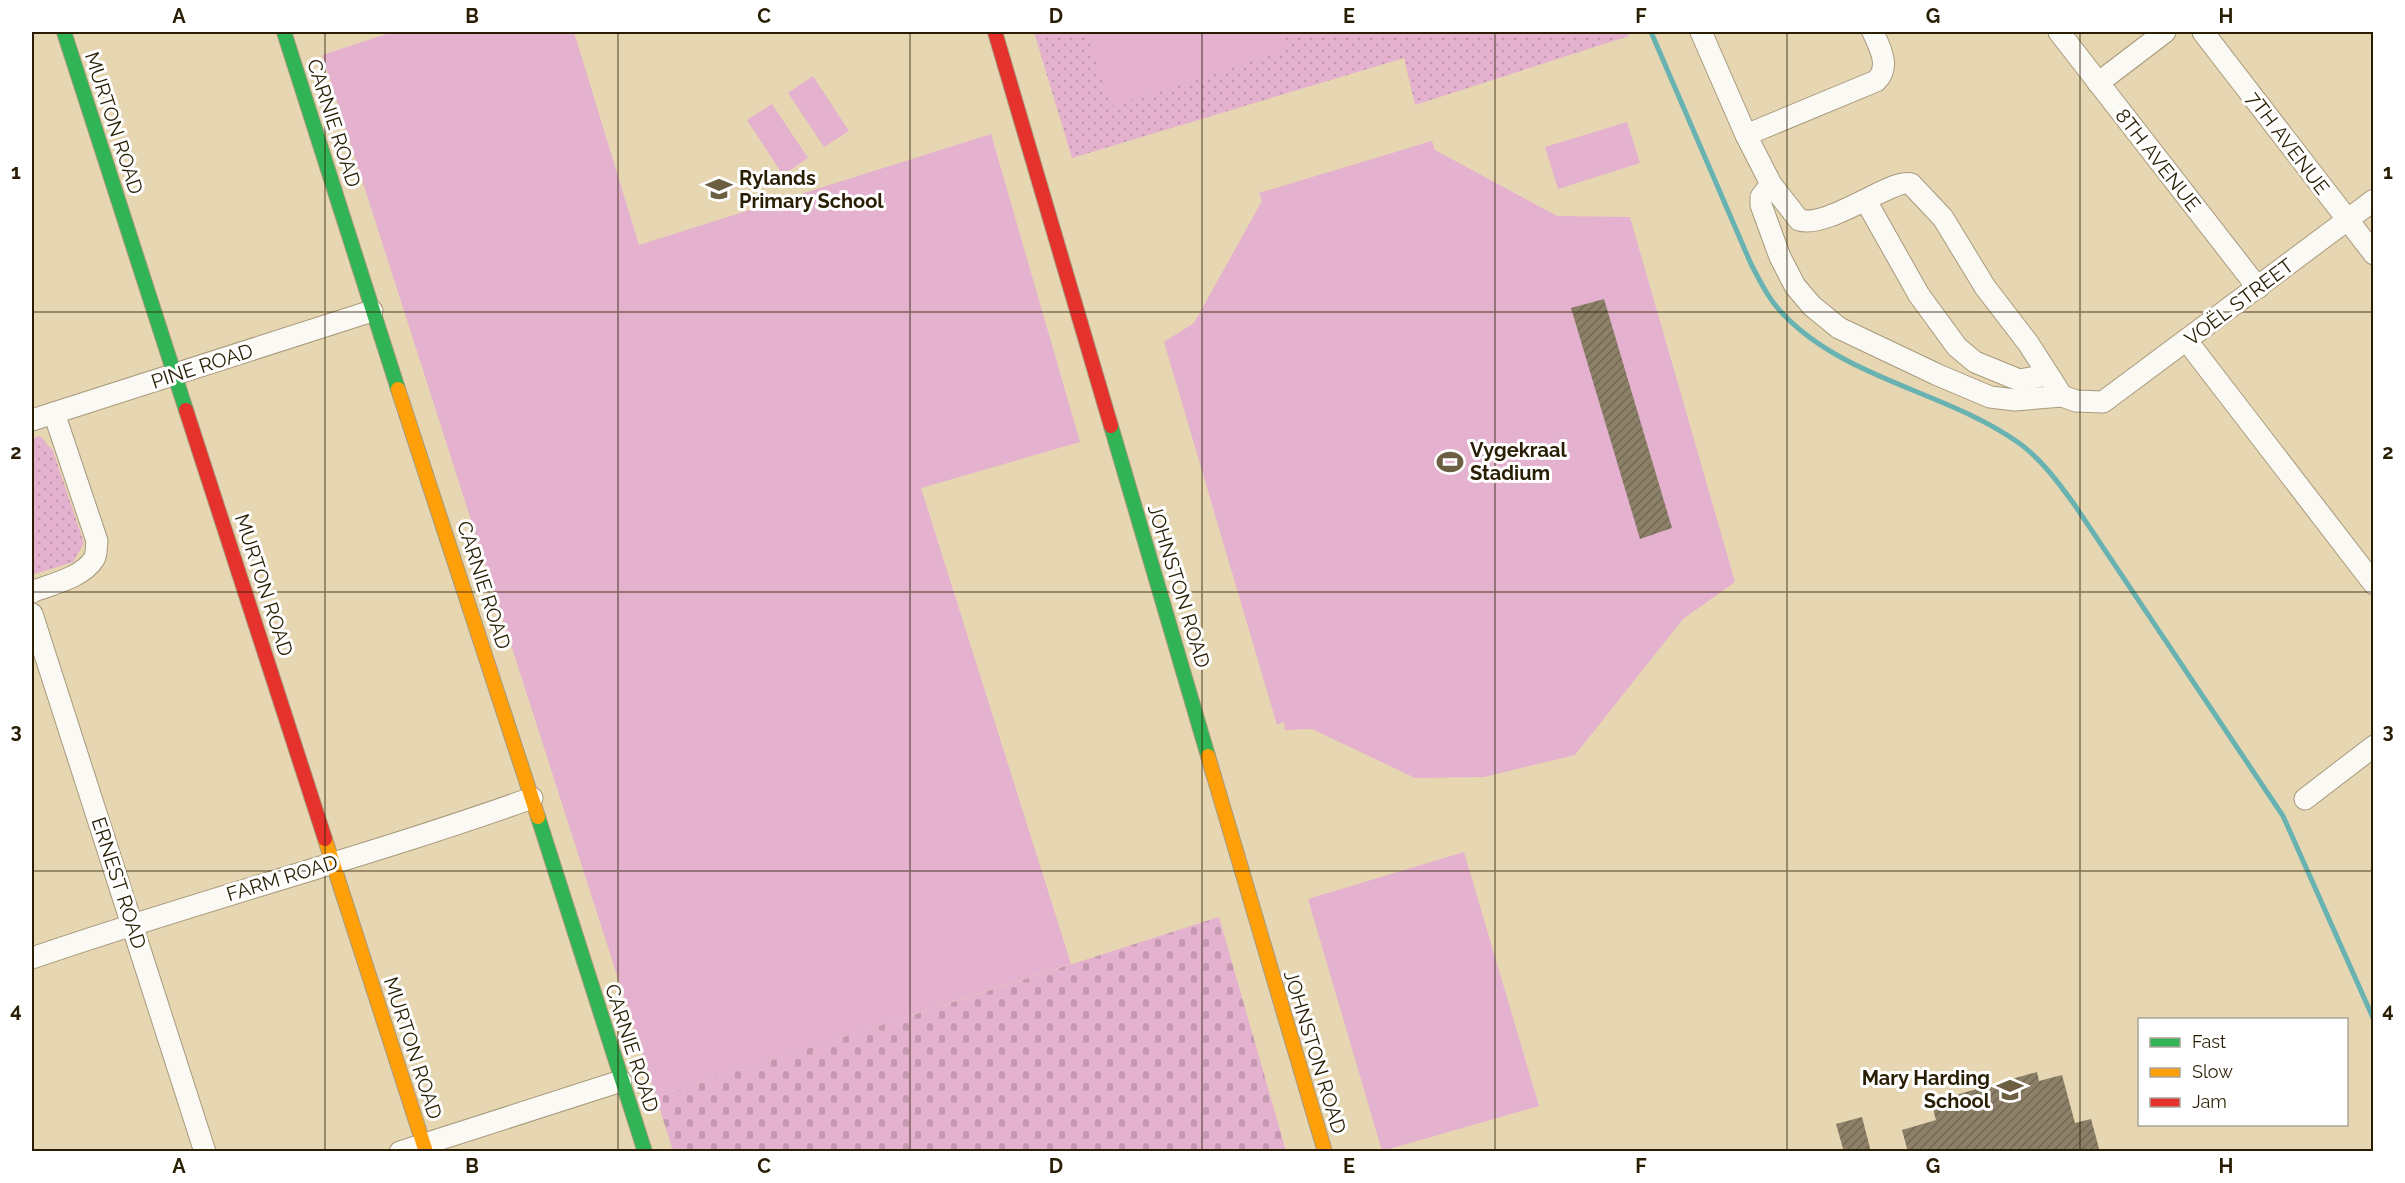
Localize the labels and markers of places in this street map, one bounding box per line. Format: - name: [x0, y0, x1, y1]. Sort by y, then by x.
- place label: Rylands Primary School: [739, 166, 884, 213]
- school or university icon: Rylands Primary School: [704, 174, 734, 204]
- place label: Vygekraal Stadium: [1470, 438, 1567, 485]
- sports icon: Vygekraal Stadium: [1435, 447, 1465, 477]
- place label: Mary Harding School: [1862, 1066, 1991, 1113]
- school or university icon: Mary Harding School: [1995, 1075, 2025, 1105]

